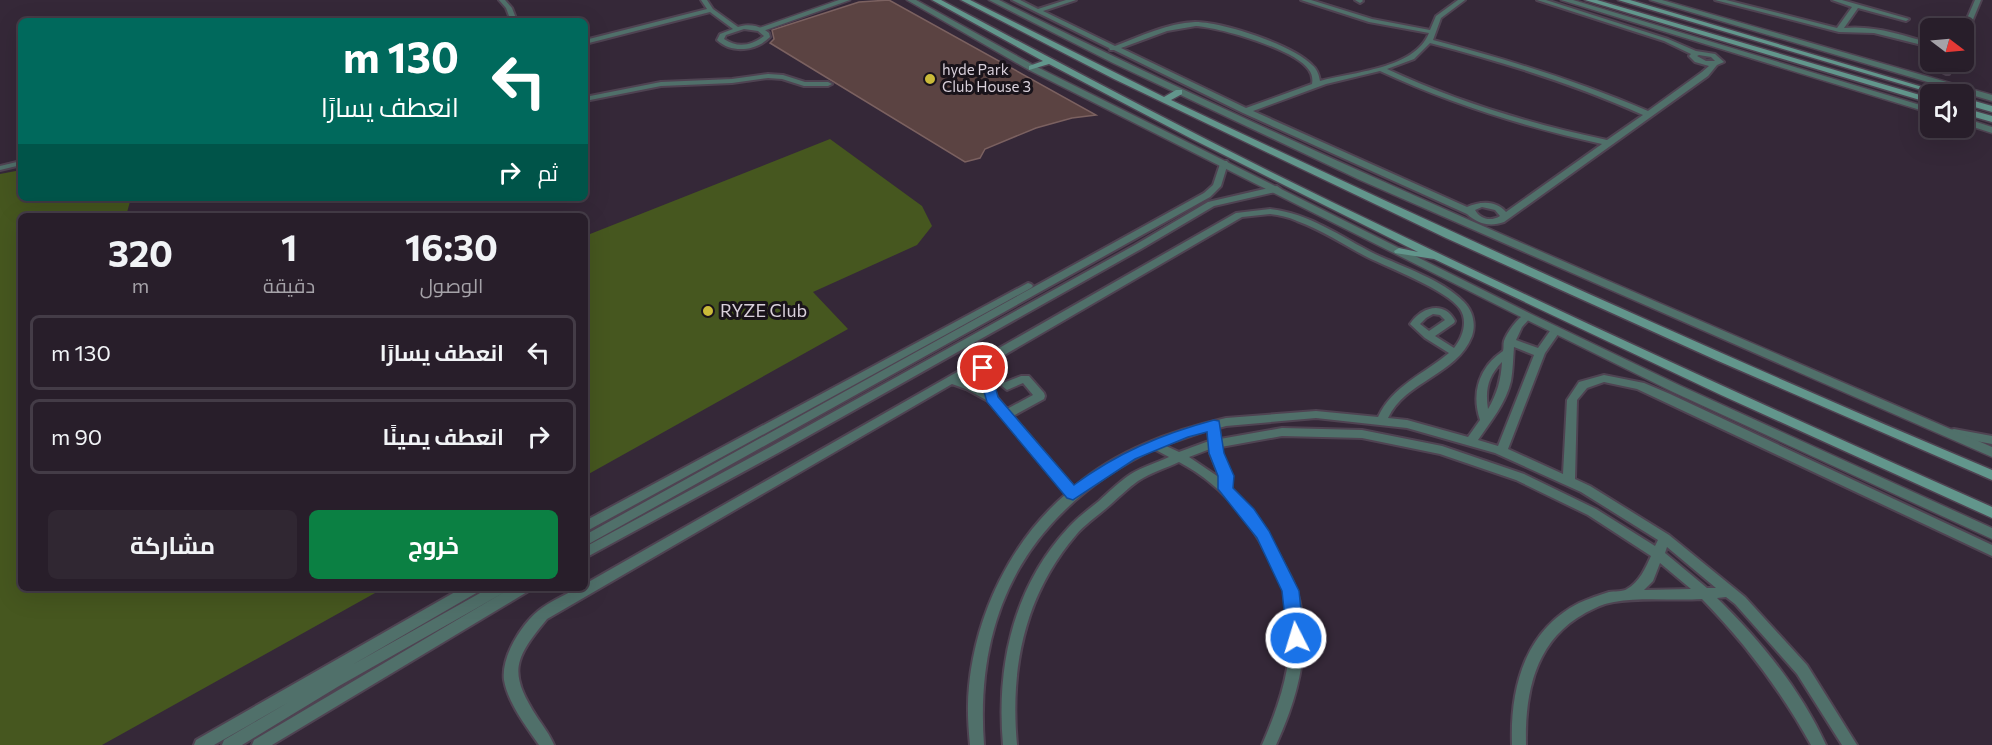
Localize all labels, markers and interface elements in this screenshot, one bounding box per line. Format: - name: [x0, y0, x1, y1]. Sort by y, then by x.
- north arrow: [1920, 18, 1974, 72]
- map controls: [1920, 18, 1974, 138]
- text: 130 m: [343, 30, 459, 82]
- icon: left: [480, 42, 558, 120]
- place label: hyde Park Club House 3: [942, 60, 1031, 95]
- marker: hyde Park Club House 3: [923, 72, 937, 86]
- button: sound: [1920, 84, 1974, 138]
- text: انعطف يسارًا: [321, 90, 459, 123]
- icon: right: [493, 156, 526, 189]
- text: ثم: [538, 159, 558, 186]
- text: 1: [281, 224, 297, 268]
- text: 16:30: [405, 224, 498, 268]
- text: 320: [108, 230, 173, 274]
- text: m: [132, 273, 149, 297]
- text: دقيقة: [263, 273, 315, 297]
- text: الوصول: [420, 273, 483, 297]
- place label: RYZE Club: [720, 299, 807, 321]
- marker: RYZE Club: [701, 304, 715, 318]
- icon: left: [522, 336, 555, 369]
- text: 130 m: [51, 339, 111, 366]
- text: انعطف يسارًا: [380, 339, 504, 366]
- pin: [957, 342, 1008, 393]
- icon: arrive: [966, 351, 999, 384]
- icon: right: [522, 420, 555, 453]
- text: 90 m: [51, 423, 102, 450]
- text: انعطف يمينًا: [383, 423, 504, 450]
- button: مشاركة: [48, 510, 297, 579]
- button: خروج: [309, 510, 558, 579]
- position arrow: [1264, 606, 1328, 670]

